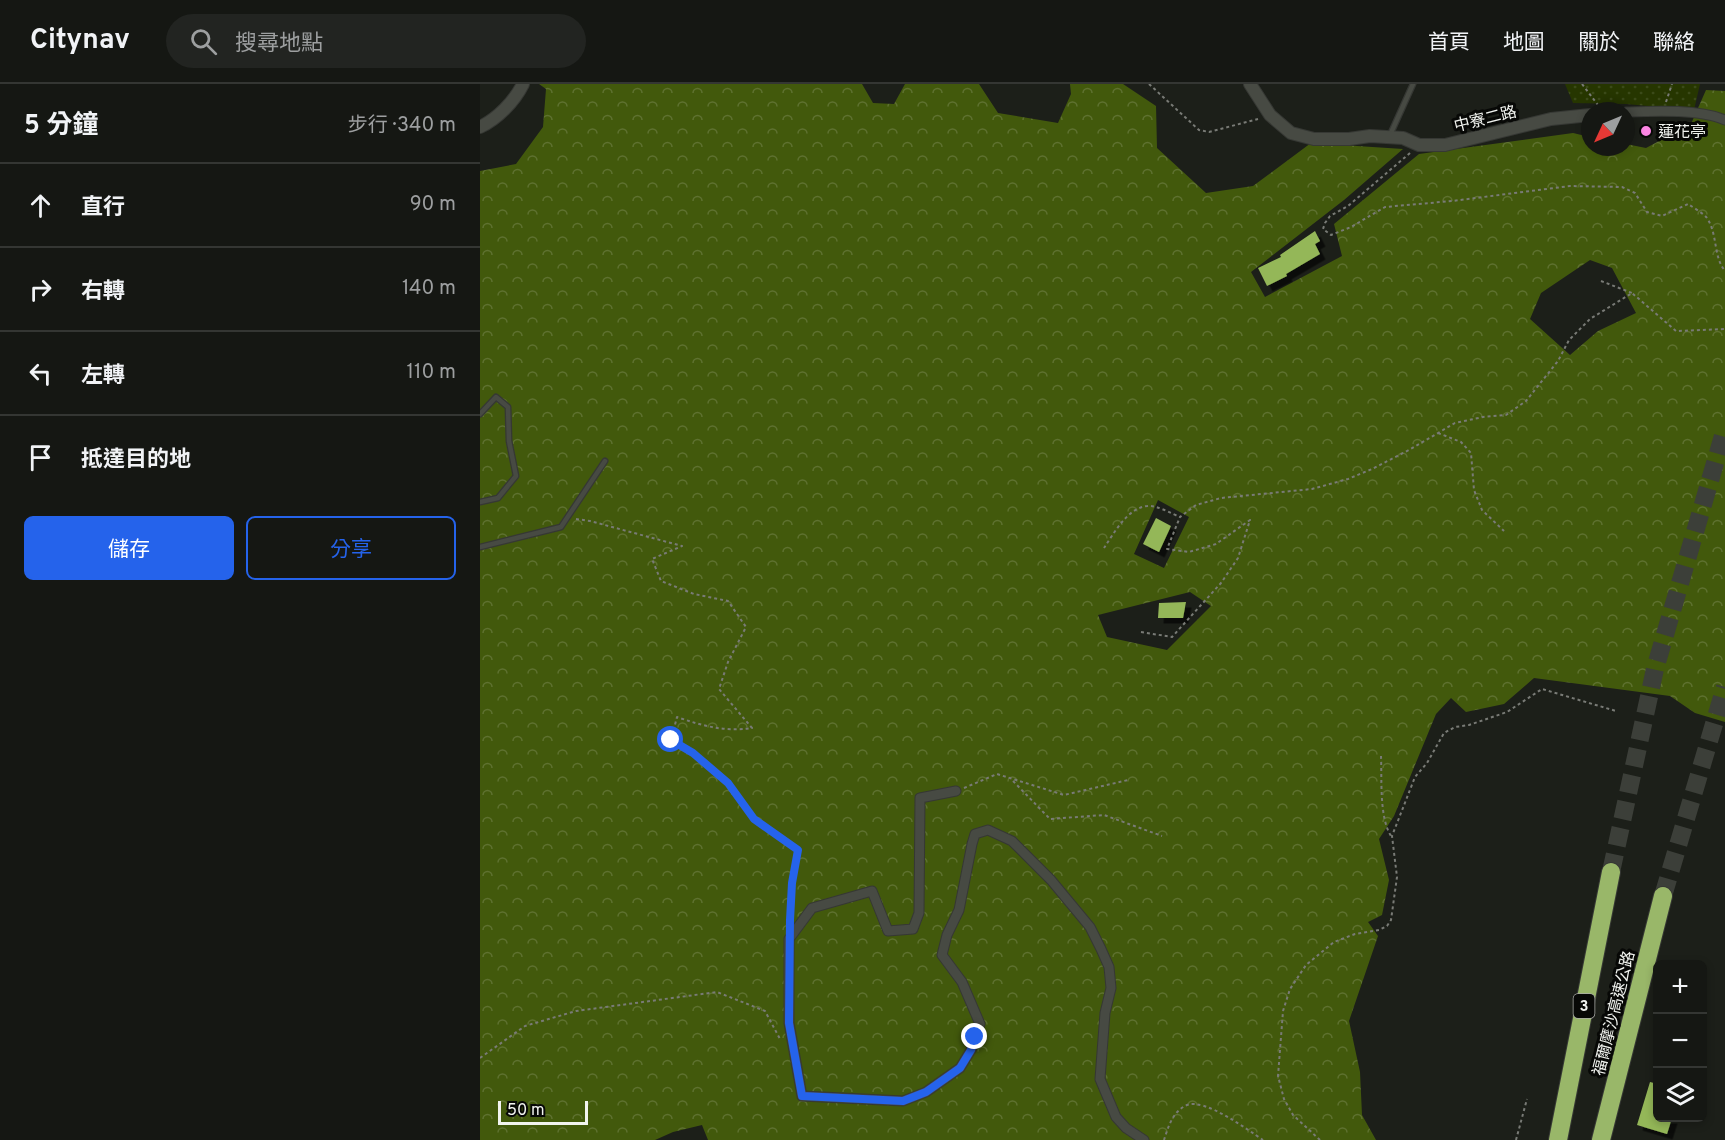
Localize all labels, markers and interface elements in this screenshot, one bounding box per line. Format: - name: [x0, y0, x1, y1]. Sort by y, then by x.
- search box: [166, 14, 586, 68]
- text: Citynav: [30, 23, 130, 59]
- icon: search: [187, 25, 220, 58]
- text: 首頁: [1428, 30, 1470, 57]
- text: 地圖: [1503, 30, 1545, 57]
- text: 關於: [1578, 30, 1620, 57]
- text: 聯絡: [1653, 30, 1695, 57]
- text: 搜尋地點: [235, 31, 323, 58]
- street label: 中寮二路: [1452, 102, 1519, 137]
- north arrow: [1581, 102, 1635, 156]
- text: 5 分鐘: [24, 110, 98, 143]
- text: 步行 · 340 m: [348, 113, 456, 139]
- place label: 蓮花亭: [1658, 123, 1706, 143]
- marker: 蓮花亭: [1639, 124, 1653, 138]
- icon: ahead: [24, 189, 57, 222]
- text: 90 m: [410, 192, 456, 218]
- text: 直行: [81, 195, 125, 222]
- icon: right: [24, 273, 57, 306]
- text: 140 m: [402, 276, 456, 302]
- text: 右轉: [81, 279, 125, 306]
- icon: left: [24, 357, 57, 390]
- text: 110 m: [407, 360, 456, 386]
- text: 左轉: [81, 363, 125, 390]
- icon: arrive: [24, 441, 57, 474]
- text: 抵達目的地: [81, 447, 191, 474]
- button: 儲存: [24, 516, 234, 580]
- button: 分享: [246, 516, 456, 580]
- route start: [657, 726, 683, 752]
- street label: 福爾摩沙高速公路: [1590, 949, 1640, 1078]
- map controls: [1653, 960, 1707, 1122]
- button: +: [1653, 960, 1707, 1014]
- road number: 3: [1574, 994, 1594, 1018]
- button: −: [1653, 1014, 1707, 1068]
- route end: [961, 1023, 987, 1049]
- button: layers: [1653, 1068, 1707, 1122]
- scale bar: [498, 1098, 588, 1126]
- text: 50 m: [507, 1101, 545, 1121]

